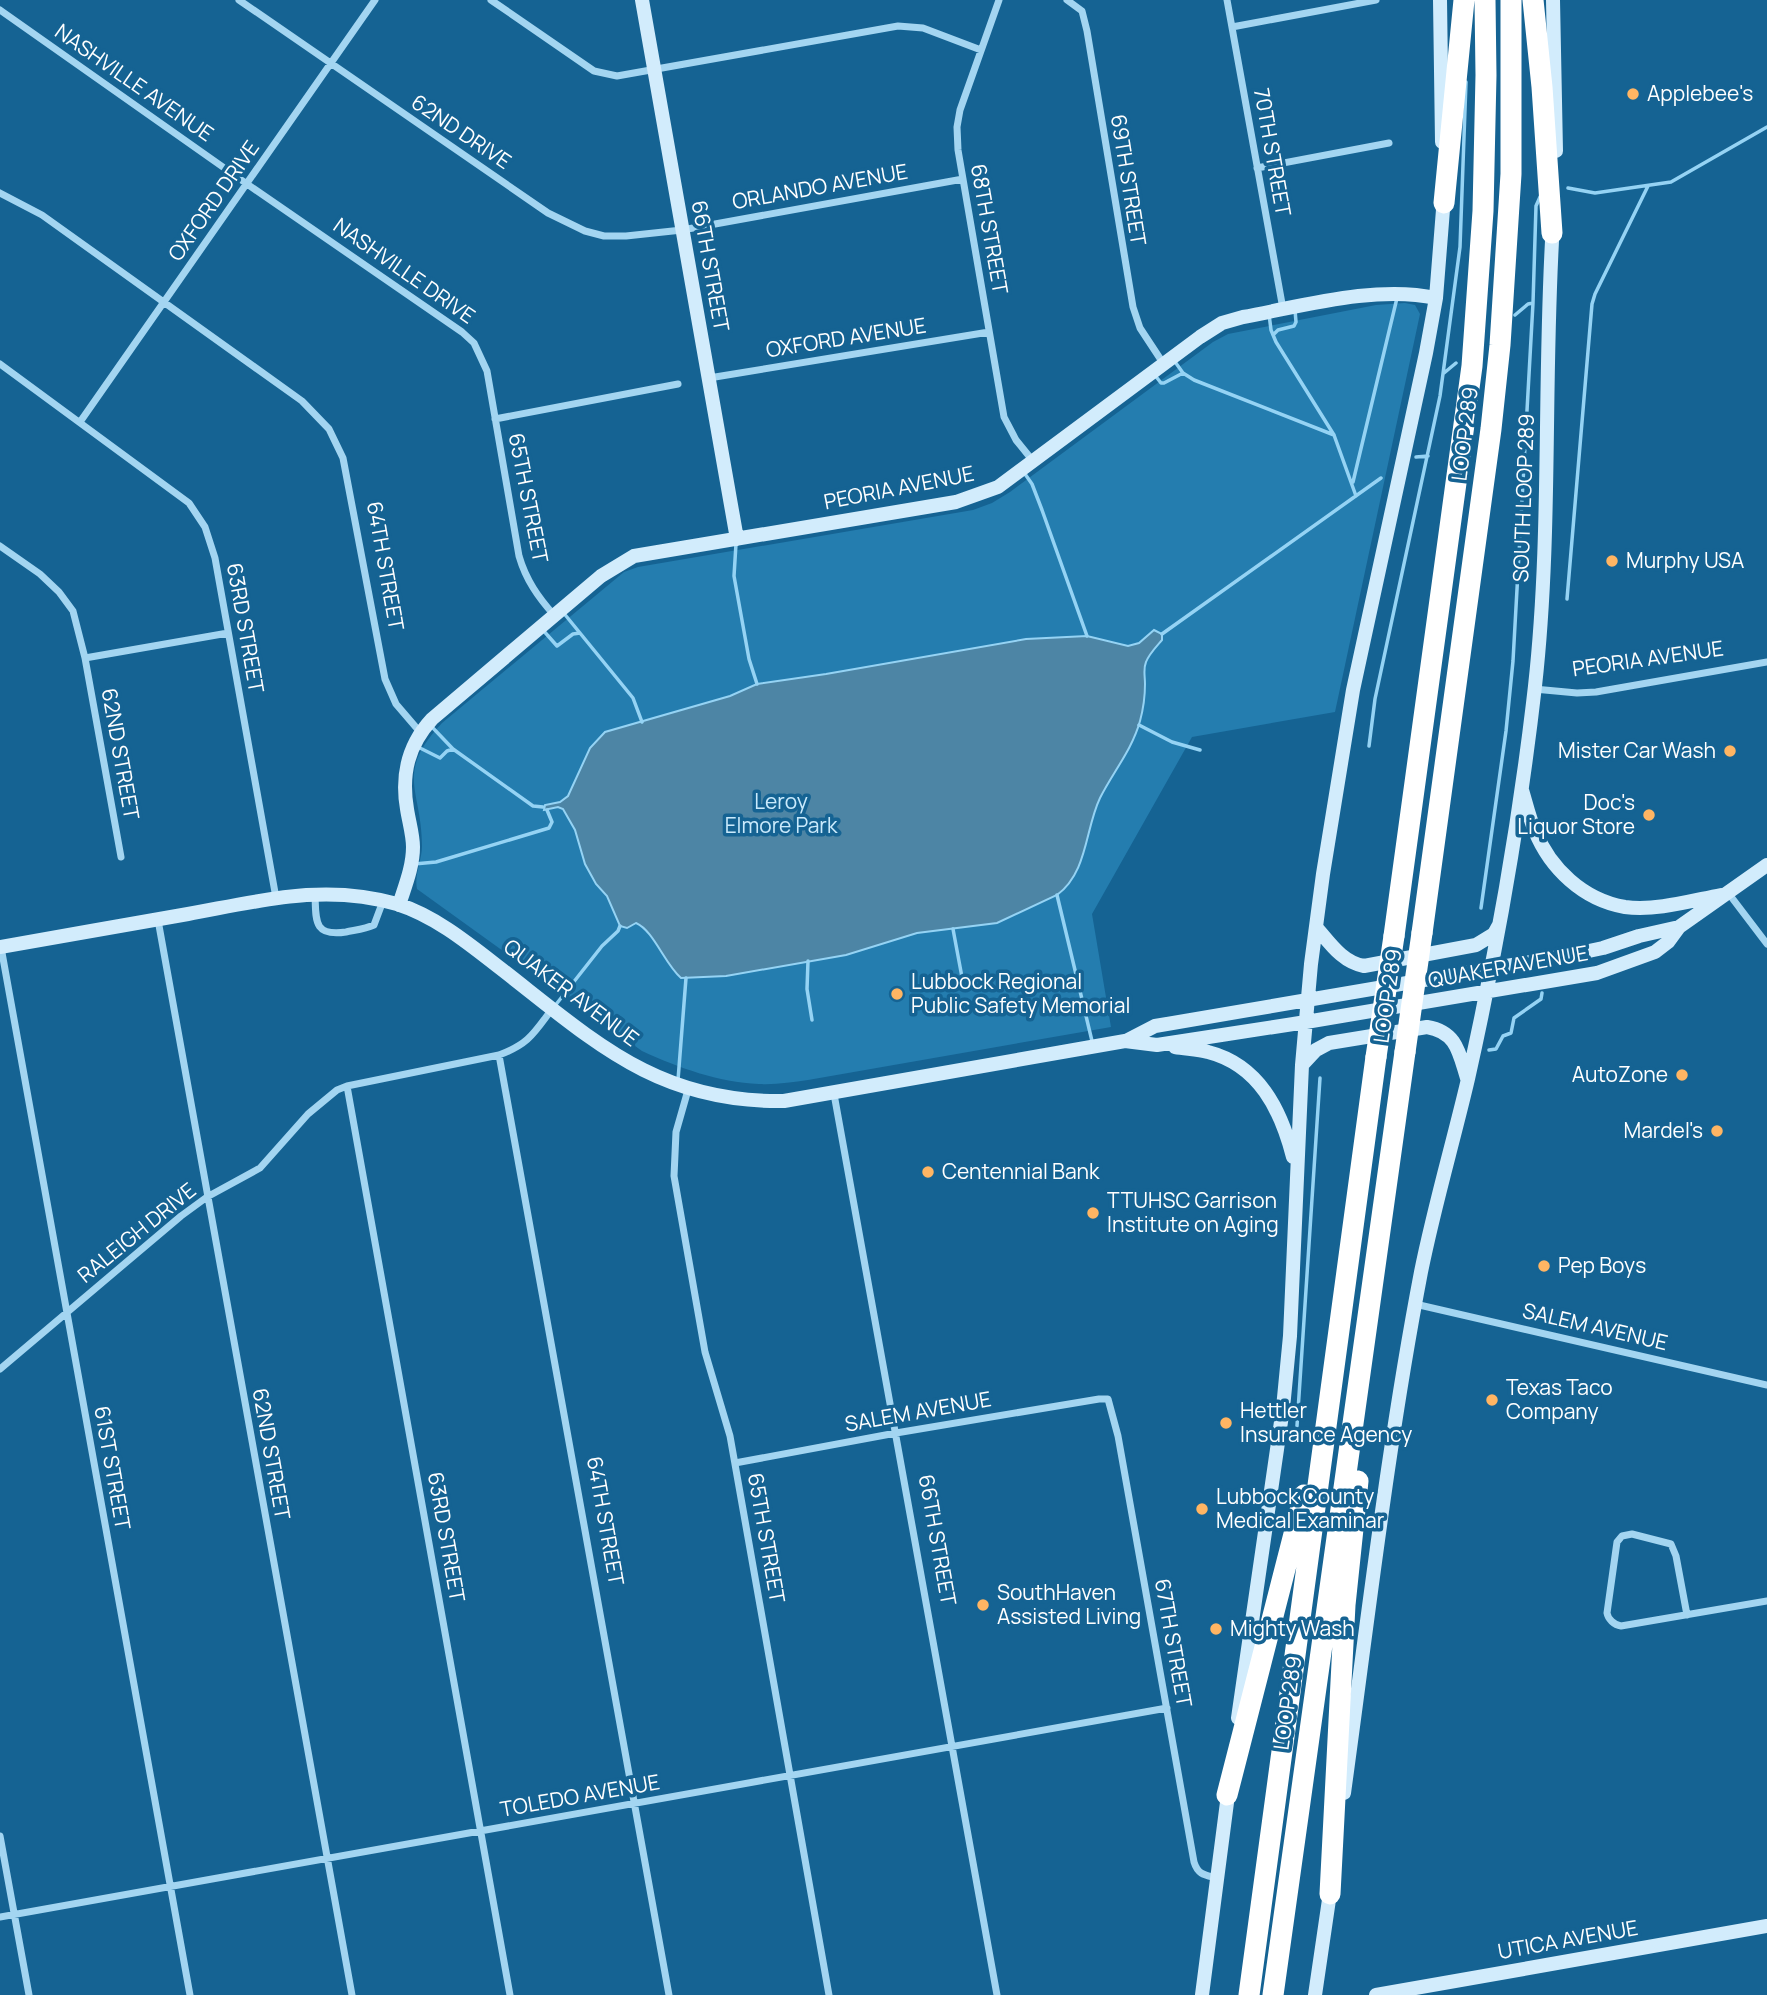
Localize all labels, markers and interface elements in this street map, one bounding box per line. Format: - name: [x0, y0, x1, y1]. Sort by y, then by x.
- street label: NASHVILLE AVENUE: [50, 17, 219, 147]
- place label: Applebee's: [1647, 79, 1753, 107]
- street label: 70TH STREET: [1248, 86, 1298, 219]
- marker: Applebee's: [1625, 86, 1641, 102]
- street label: 62ND DRIVE: [406, 88, 517, 175]
- street label: 69TH STREET: [1105, 112, 1153, 248]
- street label: OXFORD DRIVE: [161, 135, 265, 266]
- street label: ORLANDO AVENUE: [730, 157, 910, 215]
- street label: 68TH STREET: [965, 162, 1015, 296]
- street label: 66TH STREET: [686, 198, 736, 334]
- street label: NASHVILLE DRIVE: [328, 211, 481, 329]
- street label: OXFORD AVENUE: [764, 311, 928, 363]
- street label: LOOP 289: [1444, 385, 1484, 483]
- street label: SOUTH LOOP 289: [1506, 413, 1540, 583]
- street label: 65TH STREET: [503, 431, 555, 565]
- street label: PEORIA AVENUE: [821, 459, 976, 515]
- street label: 64TH STREET: [361, 499, 411, 633]
- place label: Murphy USA: [1626, 546, 1744, 574]
- marker: Murphy USA: [1604, 553, 1620, 569]
- street label: 63RD STREET: [221, 561, 271, 695]
- street label: PEORIA AVENUE: [1570, 634, 1725, 682]
- street label: 62ND STREET: [96, 686, 146, 822]
- place label: Mister Car Wash: [1558, 736, 1716, 764]
- marker: Mister Car Wash: [1722, 743, 1738, 759]
- park label: Leroy Elmore Park: [725, 787, 838, 839]
- place label: Doc's Liquor Store: [1517, 788, 1635, 840]
- marker: Doc's Liquor Store: [1641, 807, 1657, 823]
- street label: QUAKER AVENUE: [498, 932, 645, 1052]
- street label: QUAKER AVENUE: [1426, 938, 1590, 994]
- street label: LOOP 289: [1367, 947, 1407, 1045]
- place label: Lubbock Regional Public Safety Memorial: [911, 967, 1130, 1019]
- marker: Lubbock Regional Public Safety Memorial: [889, 986, 905, 1002]
- place label: AutoZone: [1572, 1060, 1668, 1088]
- marker: AutoZone: [1674, 1067, 1690, 1083]
- place label: Mardel's: [1624, 1116, 1703, 1144]
- marker: Mardel's: [1709, 1123, 1725, 1139]
- place label: Centennial Bank: [942, 1157, 1100, 1185]
- marker: Centennial Bank: [920, 1164, 936, 1180]
- street label: RALEIGH DRIVE: [71, 1176, 201, 1289]
- place label: TTUHSC Garrison Institute on Aging: [1107, 1186, 1279, 1238]
- marker: TTUHSC Garrison Institute on Aging: [1085, 1205, 1101, 1221]
- place label: Pep Boys: [1558, 1251, 1646, 1279]
- marker: Pep Boys: [1536, 1258, 1552, 1274]
- street label: SALEM AVENUE: [1520, 1296, 1671, 1356]
- place label: Texas Taco Company: [1506, 1373, 1613, 1425]
- street label: SALEM AVENUE: [842, 1384, 993, 1438]
- street label: 62ND STREET: [247, 1386, 297, 1522]
- marker: Texas Taco Company: [1484, 1392, 1500, 1408]
- place label: Hettler Insurance Agency: [1240, 1396, 1412, 1448]
- street label: 61ST STREET: [88, 1404, 138, 1532]
- marker: Hettler Insurance Agency: [1218, 1415, 1234, 1431]
- street label: 64TH STREET: [581, 1454, 631, 1588]
- street label: 63RD STREET: [422, 1470, 472, 1604]
- street label: 65TH STREET: [742, 1471, 792, 1605]
- street label: 66TH STREET: [913, 1472, 963, 1608]
- place label: Lubbock County Medical Examinar: [1216, 1482, 1385, 1534]
- marker: Lubbock County Medical Examinar: [1194, 1501, 1210, 1517]
- street label: 67TH STREET: [1149, 1576, 1199, 1710]
- place label: SouthHaven Assisted Living: [997, 1578, 1141, 1630]
- marker: SouthHaven Assisted Living: [975, 1597, 991, 1613]
- place label: Mighty Wash: [1230, 1614, 1355, 1642]
- marker: Mighty Wash: [1208, 1621, 1224, 1637]
- street label: LOOP 289: [1267, 1654, 1307, 1752]
- street label: TOLEDO AVENUE: [498, 1767, 662, 1823]
- street label: UTICA AVENUE: [1496, 1913, 1640, 1965]

